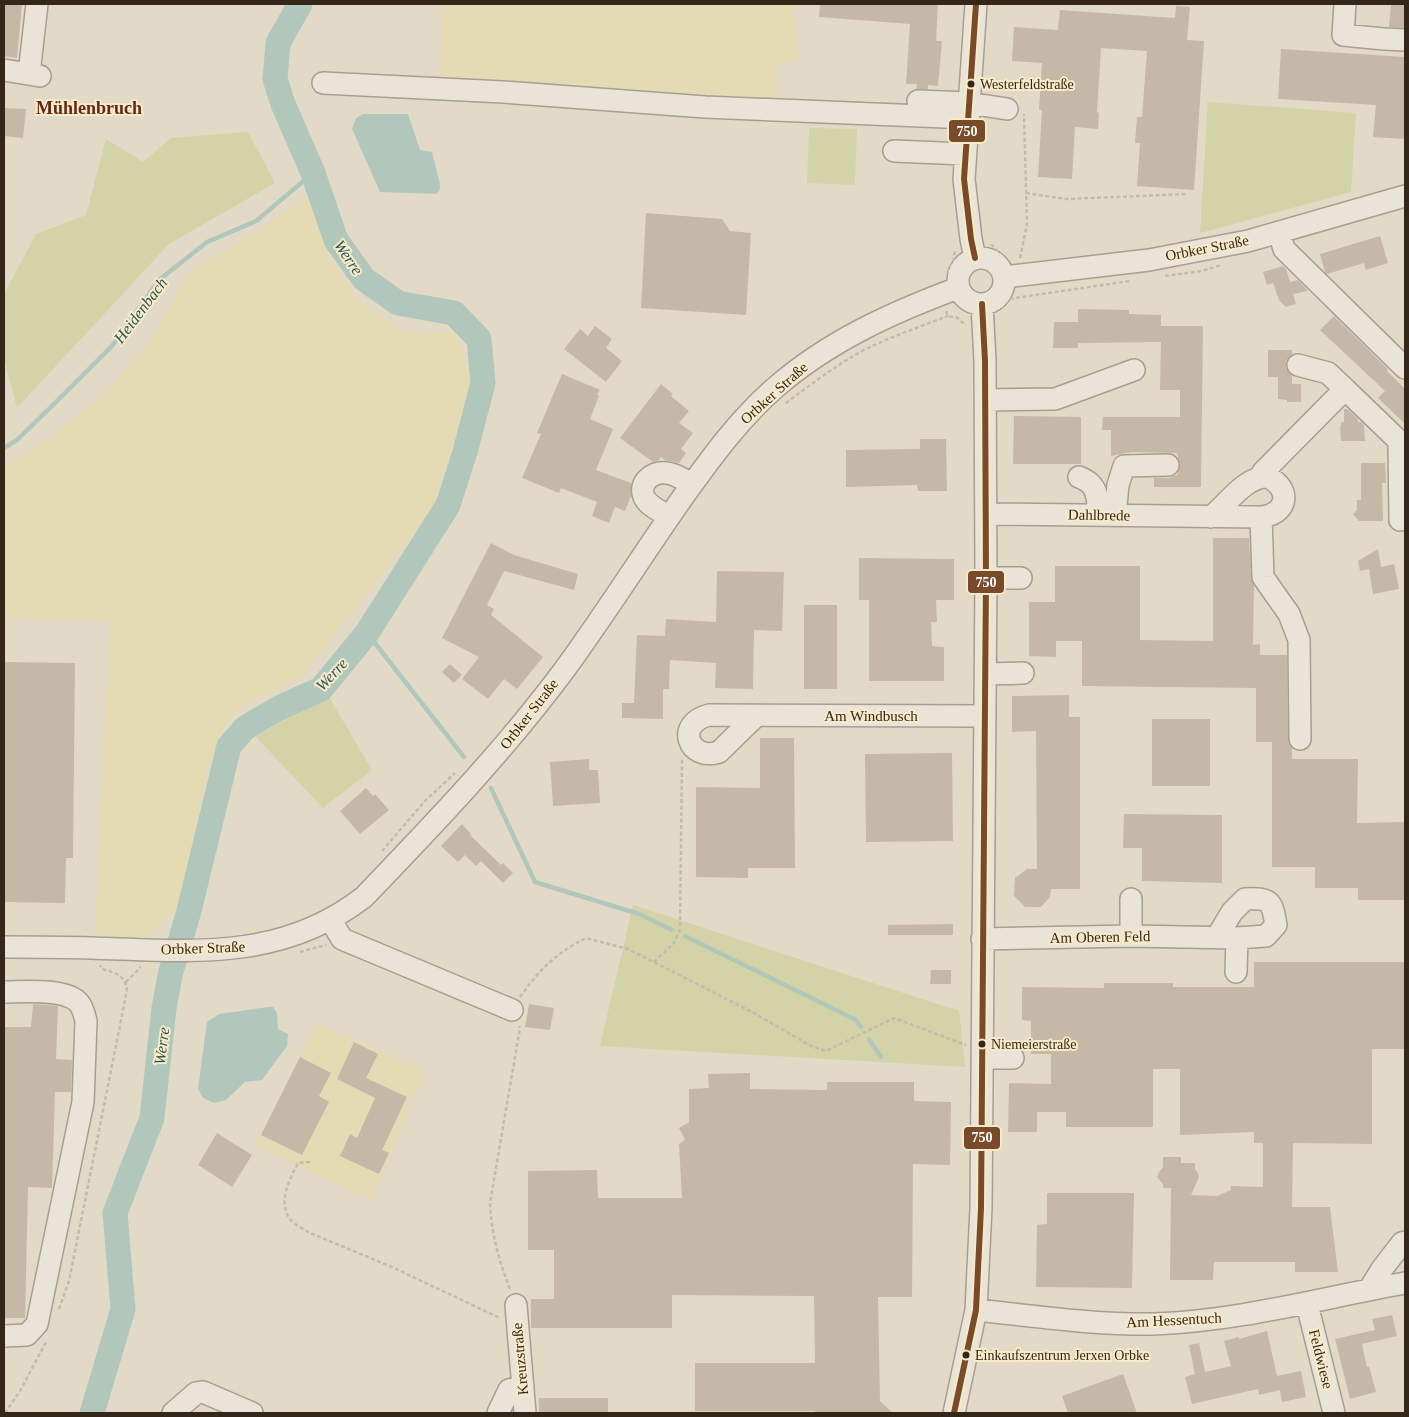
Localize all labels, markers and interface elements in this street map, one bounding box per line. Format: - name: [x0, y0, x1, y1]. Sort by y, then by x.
- place label: Westerfeldstraße: [980, 77, 1074, 92]
- marker: Westerfeldstraße: [966, 79, 976, 89]
- district label: Mühlenbruch: [36, 98, 142, 118]
- line badge: 750: [948, 119, 986, 143]
- text: 750: [957, 124, 978, 139]
- street label: Orbker Straße: [1164, 232, 1250, 264]
- water label: Werre: [331, 237, 366, 278]
- water label: Heidenbach: [110, 274, 170, 347]
- street label: Orbker Straße: [737, 359, 811, 427]
- street label: Dahlbrede: [1068, 506, 1131, 524]
- line badge: 750: [967, 570, 1005, 594]
- text: 750: [976, 575, 997, 590]
- water label: Werre: [312, 655, 351, 694]
- street label: Orbker Straße: [497, 675, 562, 752]
- street label: Am Windbusch: [824, 708, 918, 724]
- street label: Am Oberen Feld: [1049, 928, 1151, 946]
- street label: Orbker Straße: [160, 939, 246, 957]
- water label: Werre: [151, 1026, 172, 1066]
- place label: Niemeierstraße: [991, 1037, 1077, 1052]
- marker: Niemeierstraße: [977, 1039, 987, 1049]
- line badge: 750: [963, 1126, 1001, 1150]
- text: 750: [972, 1130, 993, 1145]
- street label: Am Hessentuch: [1126, 1309, 1223, 1330]
- street label: Kreuzstraße: [509, 1322, 531, 1396]
- street label: Feldwiese: [1306, 1328, 1336, 1391]
- place label: Einkaufszentrum Jerxen Orbke: [975, 1348, 1149, 1363]
- marker: Einkaufszentrum Jerxen Orbke: [961, 1350, 971, 1360]

